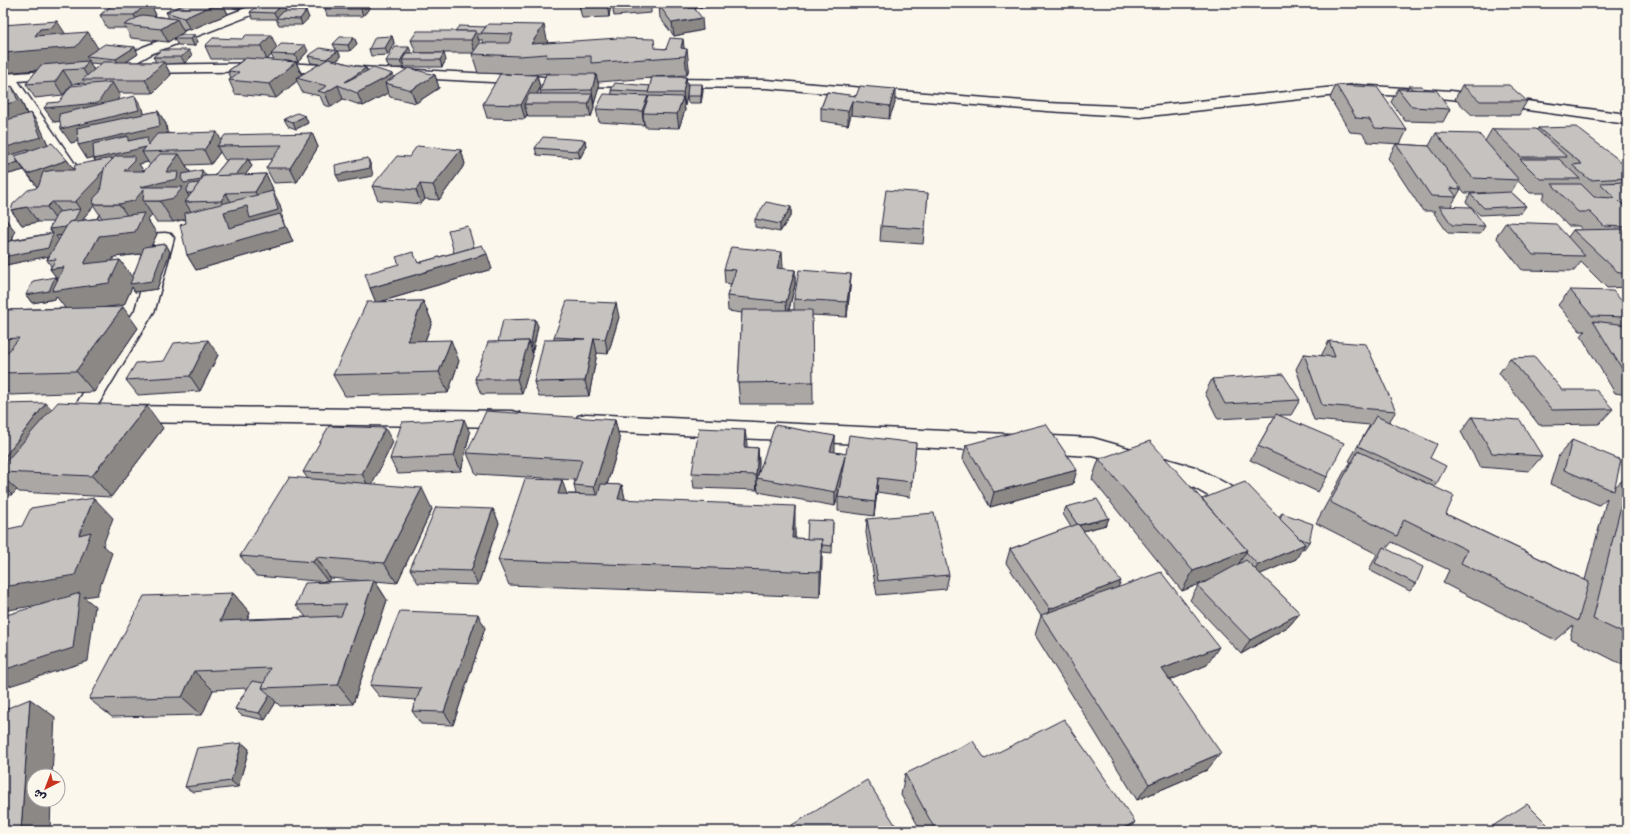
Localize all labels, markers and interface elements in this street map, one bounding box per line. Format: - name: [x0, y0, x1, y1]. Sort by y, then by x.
- north arrow: [26, 768, 66, 808]
- text: ش: [29, 784, 50, 805]

